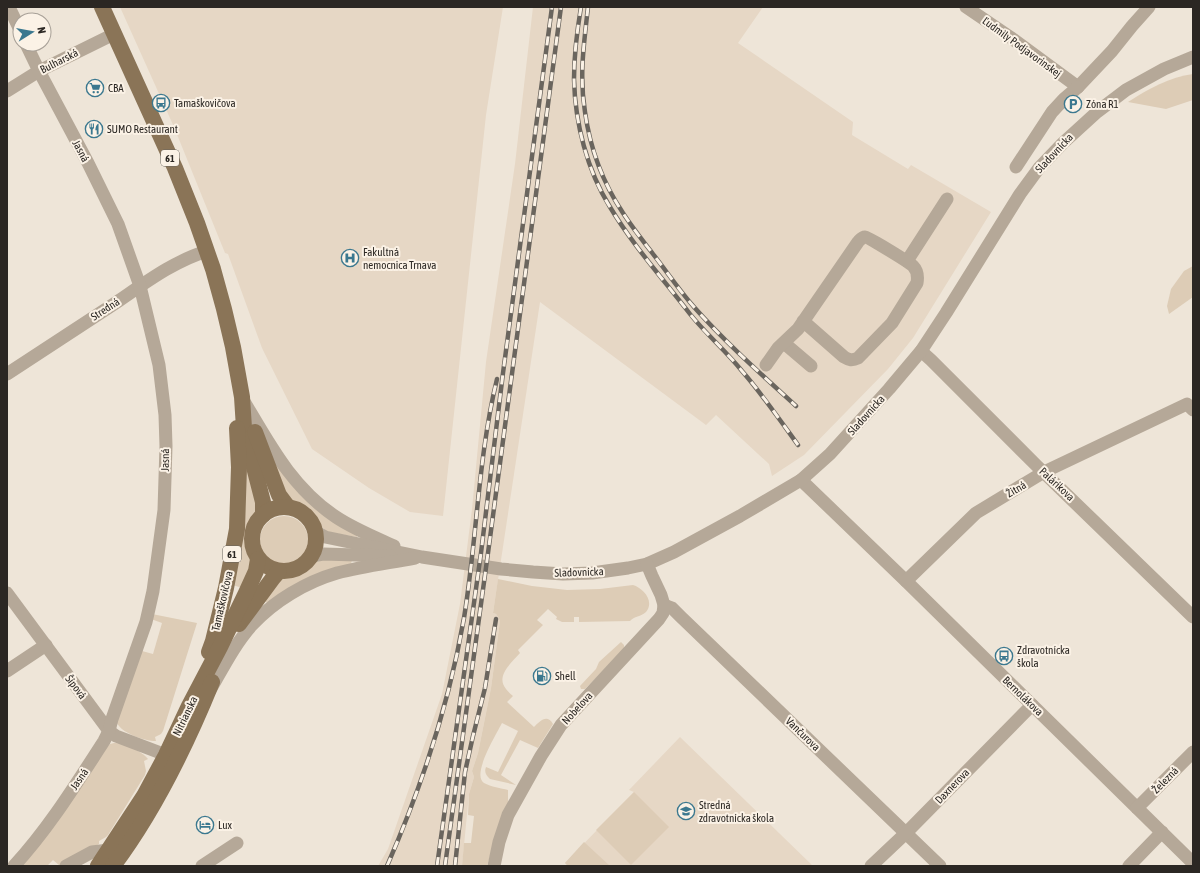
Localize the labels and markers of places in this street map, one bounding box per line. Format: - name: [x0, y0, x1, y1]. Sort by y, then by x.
- supermarket icon: CBA: [85, 78, 105, 98]
- place label: CBA: [108, 82, 124, 94]
- bus stop icon: Tamaškovičova: [151, 93, 171, 113]
- parking icon: Zóna R1: [1063, 94, 1083, 114]
- place label: Tamaškovičova: [174, 97, 236, 109]
- place label: Zóna R1: [1086, 98, 1119, 110]
- restaurant icon: SUMO Restaurant: [84, 119, 104, 139]
- place label: SUMO Restaurant: [107, 123, 178, 135]
- place label: Fakultná nemocnica Trnava: [363, 246, 436, 271]
- hospital icon: Fakultná nemocnica Trnava: [340, 248, 360, 268]
- place label: Zdravotnícka škola: [1017, 644, 1070, 669]
- bus stop icon: Zdravotnícka škola: [994, 646, 1014, 666]
- fuel station icon: Shell: [532, 666, 552, 686]
- place label: Shell: [555, 670, 576, 682]
- place label: Stredná zdravotnícka škola: [699, 799, 774, 824]
- school or university icon: Stredná zdravotnícka škola: [676, 801, 696, 821]
- hotel icon: Lux: [195, 815, 215, 835]
- place label: Lux: [218, 819, 233, 831]

